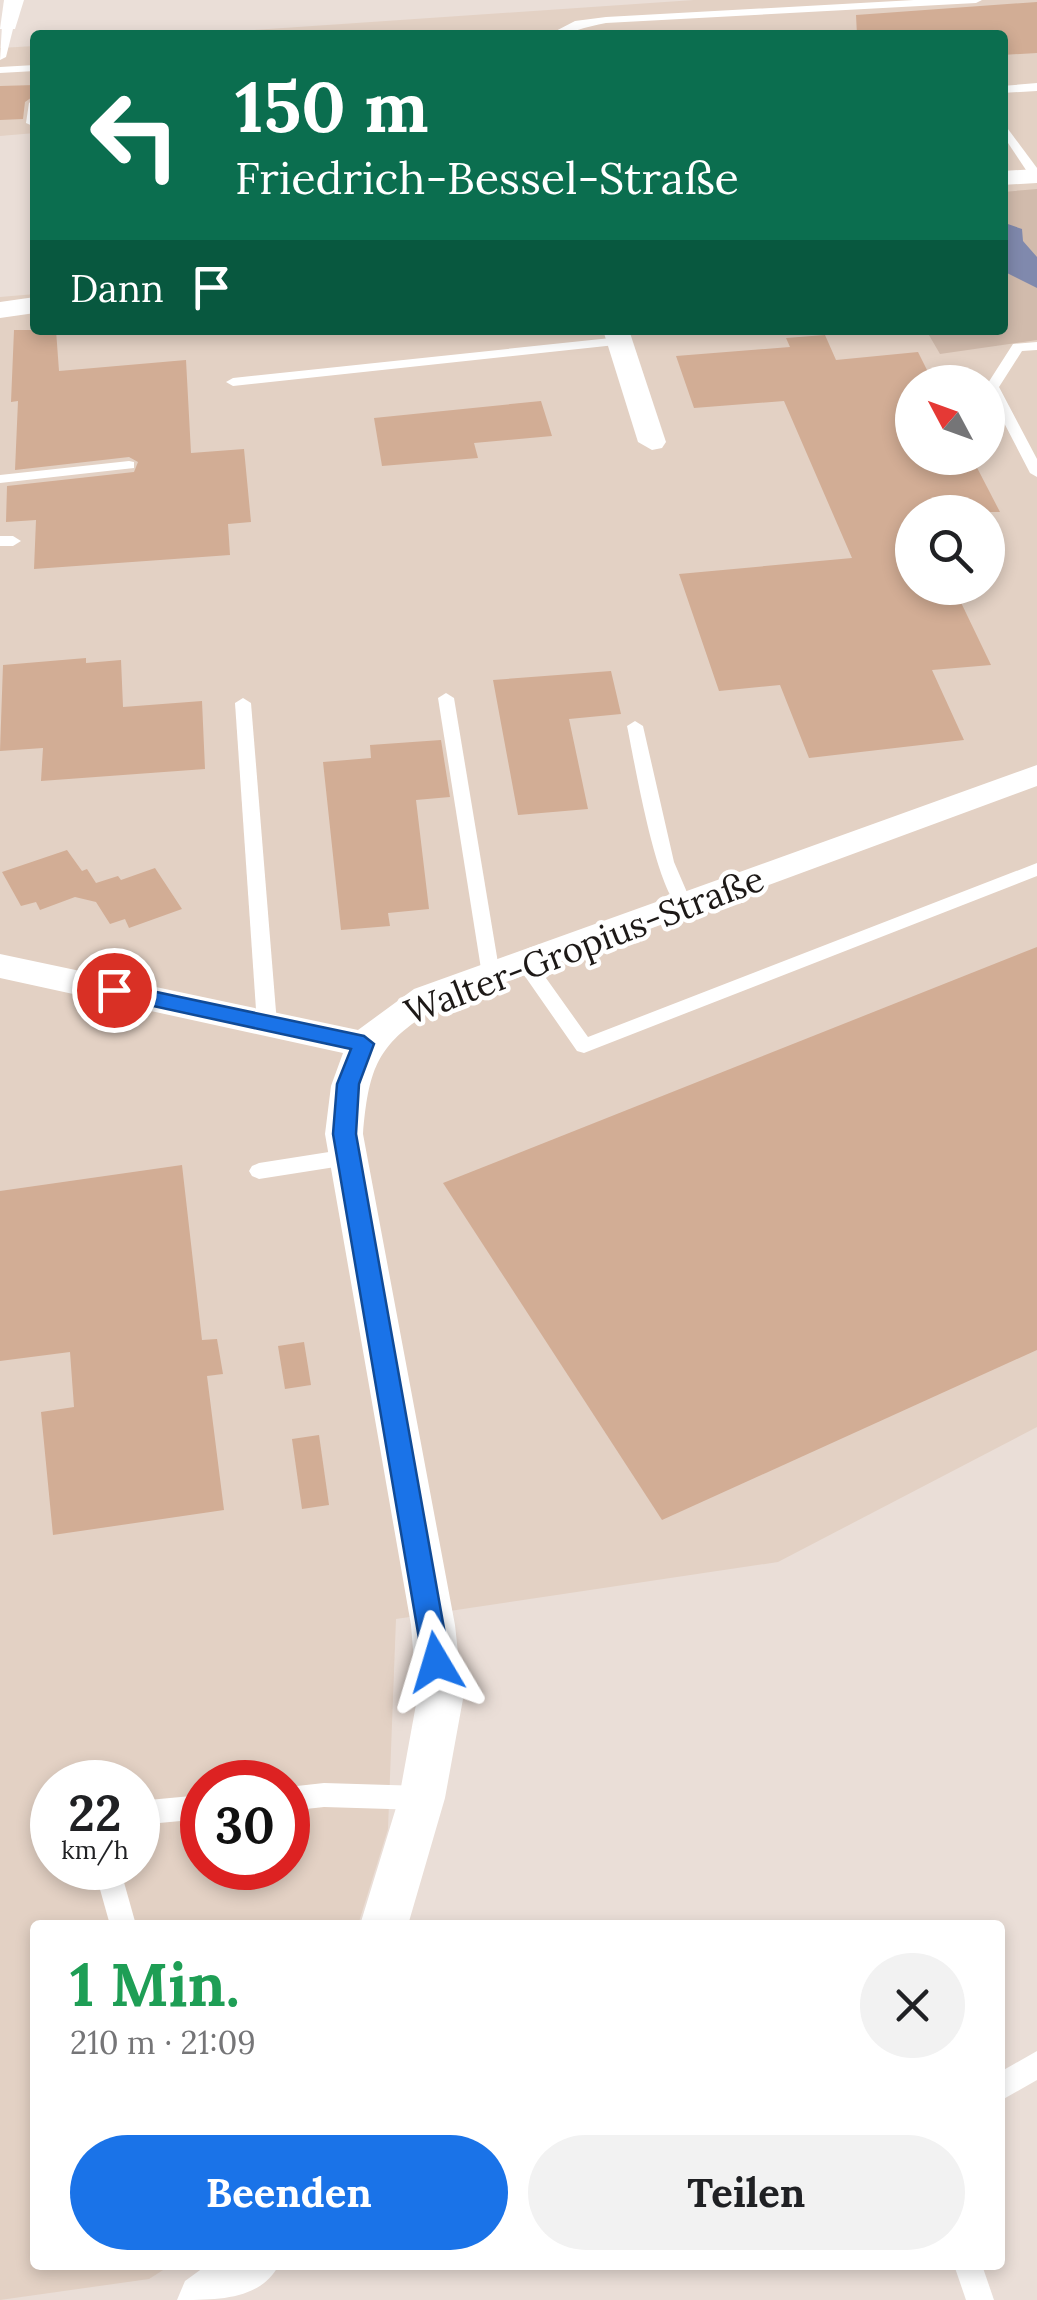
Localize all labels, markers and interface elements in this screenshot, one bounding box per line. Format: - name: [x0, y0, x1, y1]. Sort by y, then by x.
- text: 150 m: [235, 62, 429, 151]
- icon: left: [70, 70, 200, 200]
- text: Friedrich-Bessel-Straße: [235, 149, 739, 206]
- icon: arrive: [184, 260, 239, 315]
- text: Dann: [70, 264, 164, 312]
- north arrow: [895, 365, 1005, 475]
- map controls: [895, 365, 1005, 605]
- button: search: [895, 495, 1005, 605]
- street label: Walter-Gropius-Straße: [398, 856, 770, 1034]
- pin: [72, 948, 157, 1033]
- icon: arrive: [87, 963, 142, 1018]
- position arrow: [384, 1610, 488, 1714]
- speed limit sign: 30: [180, 1760, 310, 1890]
- text: 22: [68, 1781, 122, 1845]
- text: km/h: [61, 1834, 129, 1866]
- text: 1 Min.: [70, 1946, 240, 2022]
- button: close: [860, 1953, 965, 2058]
- text: 210 m · 21:09: [70, 2022, 256, 2063]
- button: Beenden: [70, 2135, 508, 2250]
- button: Teilen: [528, 2135, 965, 2250]

